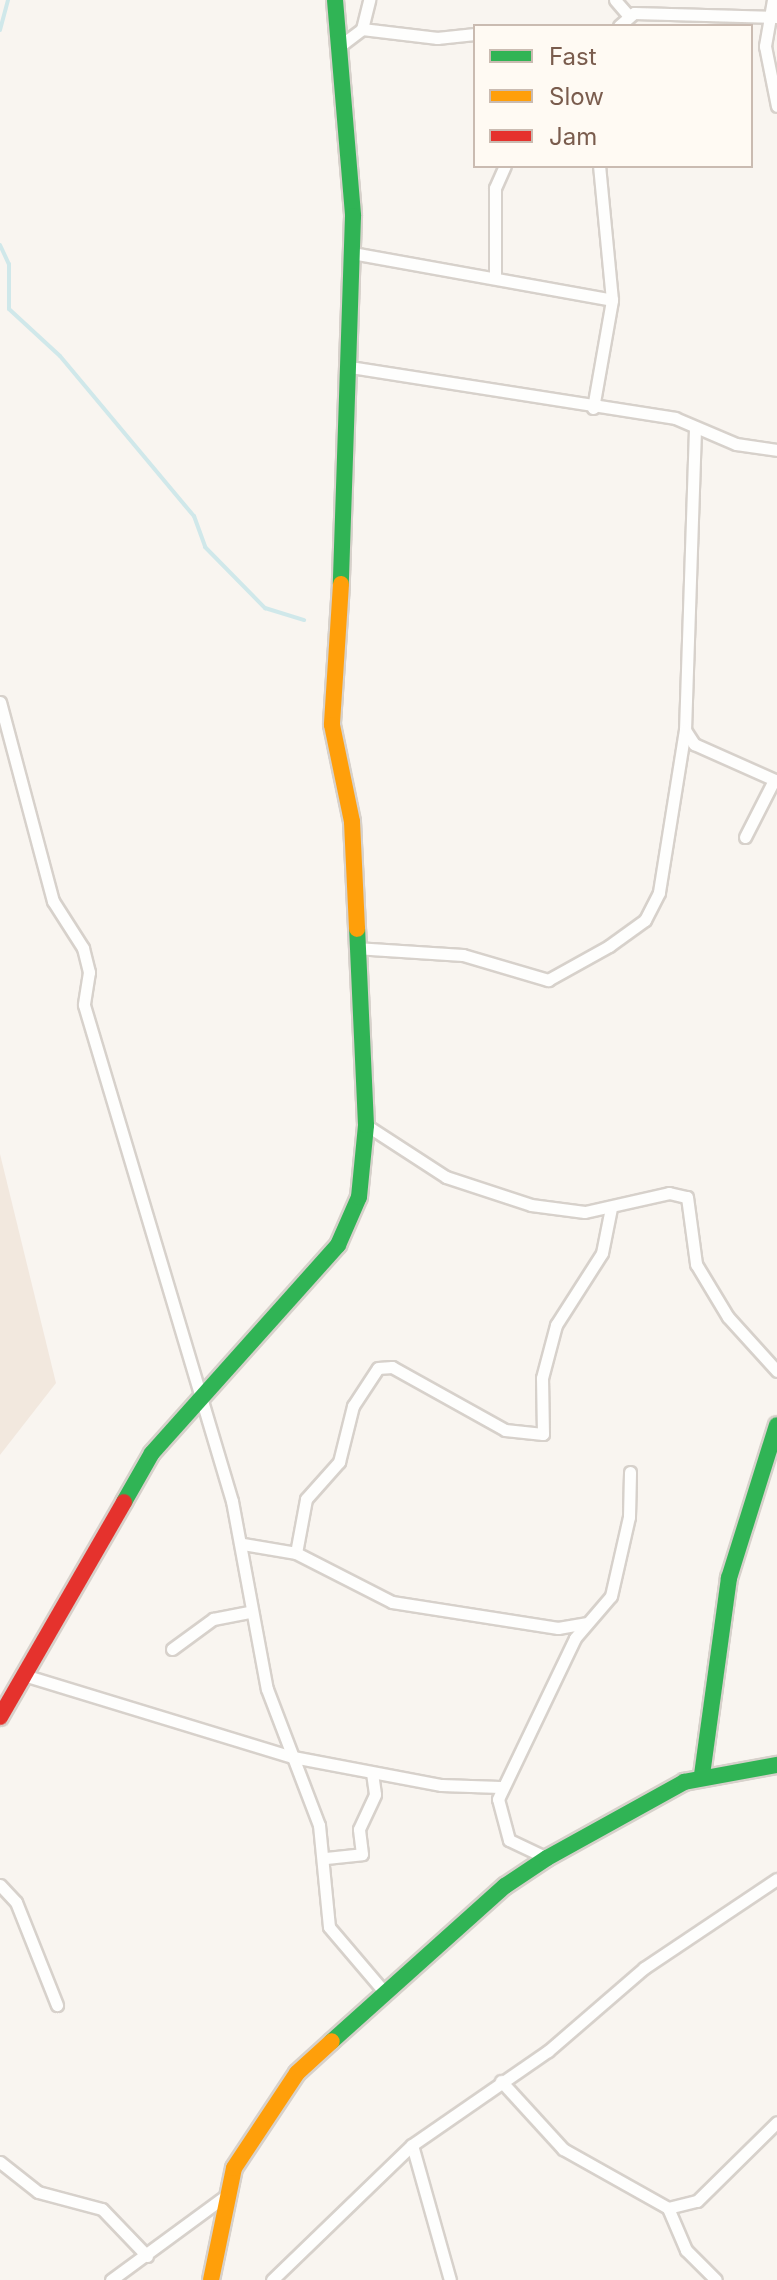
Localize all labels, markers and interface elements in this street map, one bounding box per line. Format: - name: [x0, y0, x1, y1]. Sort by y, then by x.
- legend: [473, 24, 753, 168]
- text: Fast: [549, 42, 597, 71]
- text: Slow: [549, 82, 604, 111]
- text: Jam: [549, 122, 597, 151]

